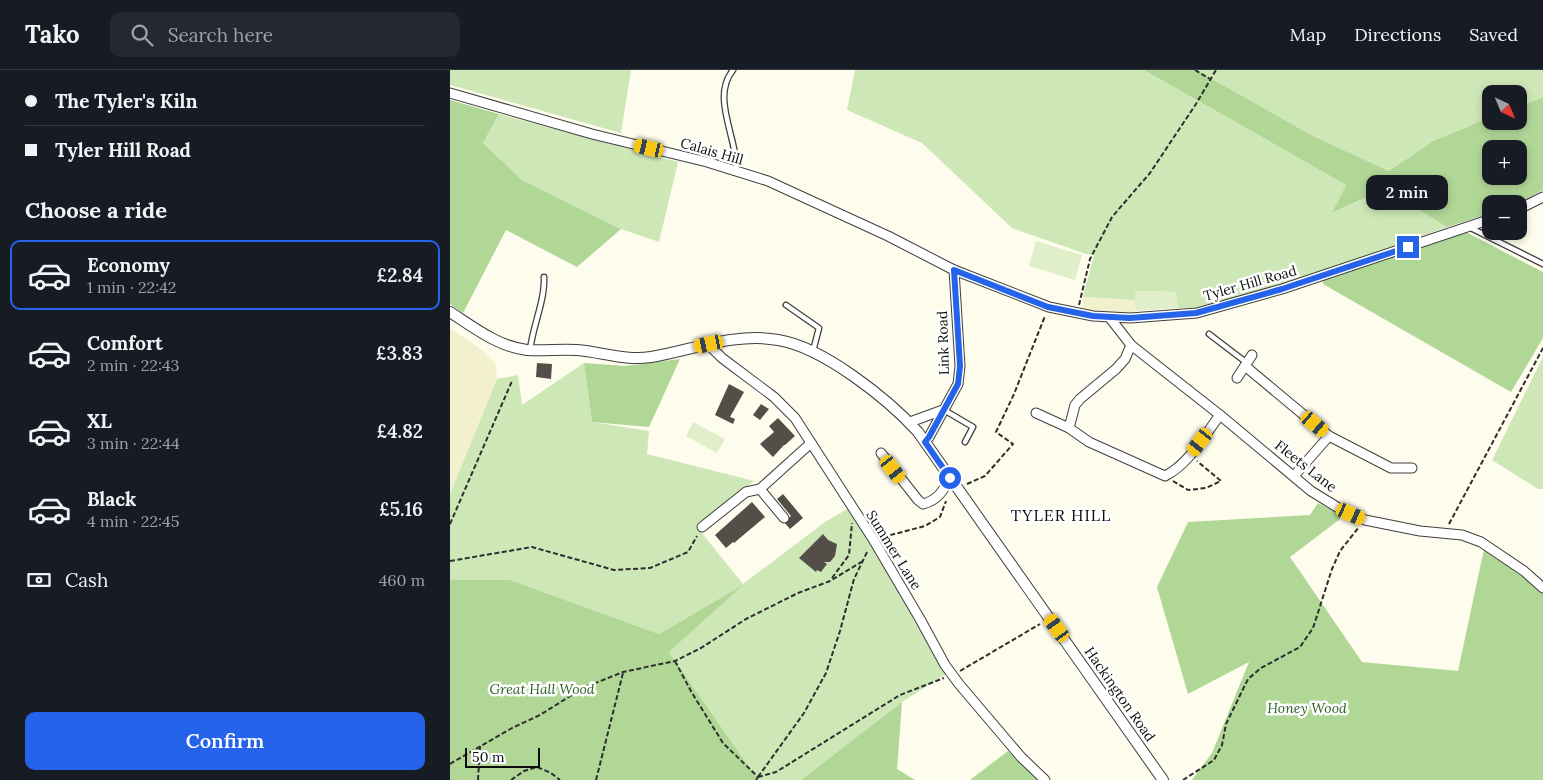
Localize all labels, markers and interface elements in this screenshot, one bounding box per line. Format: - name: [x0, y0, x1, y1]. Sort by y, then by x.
- search box: [110, 12, 460, 57]
- text: Tako: [25, 19, 80, 50]
- icon: search: [128, 21, 156, 49]
- text: Search here: [168, 23, 273, 47]
- text: Map: [1290, 23, 1326, 46]
- text: Directions: [1354, 23, 1441, 46]
- text: Saved: [1469, 23, 1518, 46]
- north arrow: [1482, 85, 1528, 130]
- map controls: [1482, 85, 1527, 240]
- text: The Tyler's Kiln: [55, 89, 198, 113]
- street label: Calais Hill: [679, 133, 746, 169]
- car: [632, 137, 665, 159]
- text: Tyler Hill Road: [55, 138, 191, 162]
- button: +: [1482, 140, 1527, 185]
- callout: 2 min: [1367, 174, 1449, 210]
- text: 2 min: [1386, 182, 1428, 202]
- button: −: [1482, 195, 1527, 240]
- text: Choose a ride: [25, 196, 167, 224]
- route end: [1397, 236, 1419, 258]
- icon: car: [27, 253, 72, 298]
- text: Economy: [87, 253, 170, 277]
- street label: Tyler Hill Road: [1201, 261, 1299, 305]
- text: £2.84: [376, 263, 423, 287]
- text: 1 min · 22:42: [87, 277, 176, 297]
- street label: Link Road: [933, 311, 953, 375]
- icon: car: [27, 331, 72, 376]
- text: Comfort: [87, 331, 163, 355]
- car: [692, 334, 725, 354]
- text: £3.83: [376, 341, 423, 365]
- text: 2 min · 22:43: [87, 355, 180, 375]
- icon: car: [27, 409, 72, 454]
- text: XL: [87, 409, 112, 433]
- car: [1298, 409, 1331, 439]
- text: £4.82: [376, 419, 423, 443]
- car: [1184, 426, 1215, 458]
- text: 3 min · 22:44: [87, 433, 180, 453]
- street label: Fleets Lane: [1271, 436, 1341, 496]
- car: [877, 453, 908, 485]
- route start: [939, 467, 961, 489]
- icon: car: [27, 487, 72, 532]
- text: Black: [87, 487, 136, 511]
- text: £5.16: [379, 497, 423, 521]
- car: [1334, 501, 1367, 527]
- district label: TYLER HILL: [1011, 505, 1111, 525]
- street label: Summer Lane: [862, 507, 926, 593]
- text: 4 min · 22:45: [87, 511, 179, 531]
- icon: cash: [25, 566, 53, 594]
- text: Cash: [65, 568, 108, 592]
- text: 460 m: [379, 570, 425, 590]
- car: [1042, 611, 1071, 645]
- street label: Hackington Road: [1081, 643, 1159, 745]
- park label: Great Hall Wood: [489, 680, 595, 698]
- park label: Honey Wood: [1267, 699, 1347, 717]
- button: Confirm: [25, 712, 425, 770]
- scale bar: [465, 745, 540, 768]
- text: 50 m: [472, 748, 505, 766]

